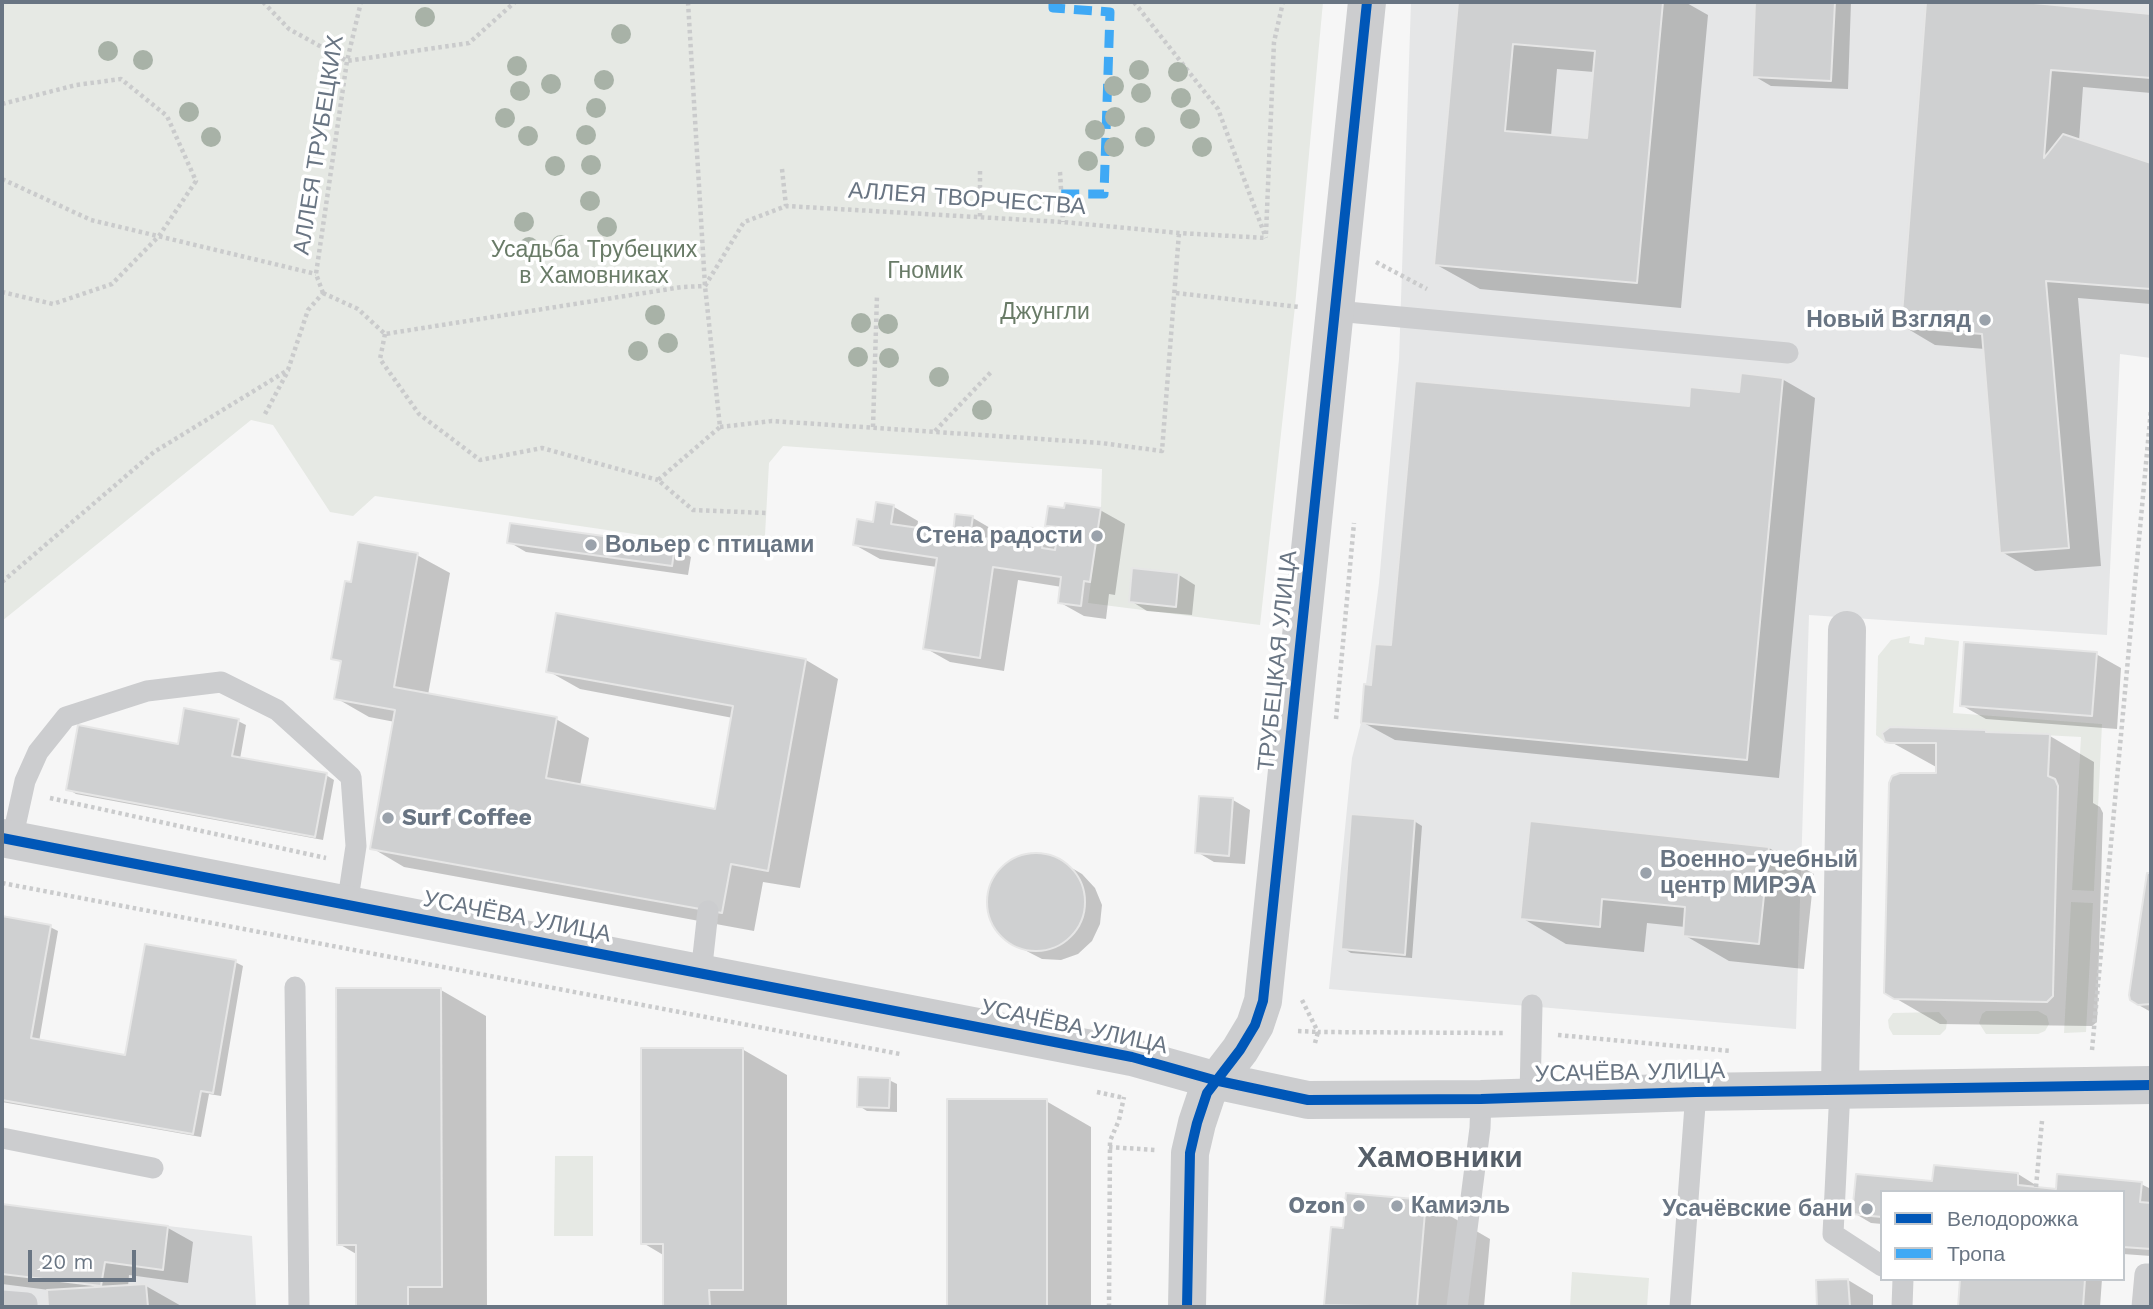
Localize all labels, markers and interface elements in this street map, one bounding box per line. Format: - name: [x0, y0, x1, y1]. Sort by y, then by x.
- street label: АЛЛЕЯ ТРУБЕЦКИХ: [288, 33, 350, 257]
- street label: АЛЛЕЯ ТВОРЧЕСТВА: [847, 177, 1087, 221]
- park label: Усадьба Трубецких в Хамовниках: [491, 236, 697, 290]
- park label: Гномик: [887, 257, 963, 285]
- park label: Джунгли: [1000, 298, 1090, 326]
- place label: Новый Взгляд: [1806, 306, 1971, 334]
- marker: Новый Взгляд: [1977, 312, 1993, 328]
- place label: Стена радости: [916, 522, 1083, 550]
- marker: Стена радости: [1089, 528, 1105, 544]
- place label: Вольер с птицами: [605, 531, 814, 559]
- marker: Вольер с птицами: [583, 537, 599, 553]
- street label: ТРУБЕЦКАЯ УЛИЦА: [1253, 549, 1303, 773]
- place label: Surf Coffee: [402, 804, 532, 832]
- marker: Surf Coffee: [380, 810, 396, 826]
- place label: Военно-учебный центр МИРЭА: [1660, 846, 1858, 900]
- marker: Военно-учебный центр МИРЭА: [1638, 865, 1654, 881]
- street label: УСАЧЁВА УЛИЦА: [421, 885, 613, 949]
- street label: УСАЧЁВА УЛИЦА: [978, 994, 1170, 1060]
- street label: УСАЧЁВА УЛИЦА: [1535, 1058, 1725, 1088]
- district label: Хамовники: [1357, 1140, 1523, 1176]
- legend: [1880, 1190, 2125, 1281]
- place label: Ozon: [1288, 1192, 1345, 1220]
- place label: Камиэль: [1411, 1192, 1510, 1220]
- place label: Усачёвские бани: [1662, 1195, 1853, 1223]
- marker: Ozon: [1351, 1198, 1367, 1214]
- marker: Камиэль: [1389, 1198, 1405, 1214]
- marker: Усачёвские бани: [1859, 1201, 1875, 1217]
- text: Велодорожка: [1947, 1206, 2078, 1231]
- scale bar: [32, 1236, 140, 1280]
- text: Тропа: [1947, 1241, 2005, 1266]
- text: 20 m: [41, 1249, 93, 1274]

